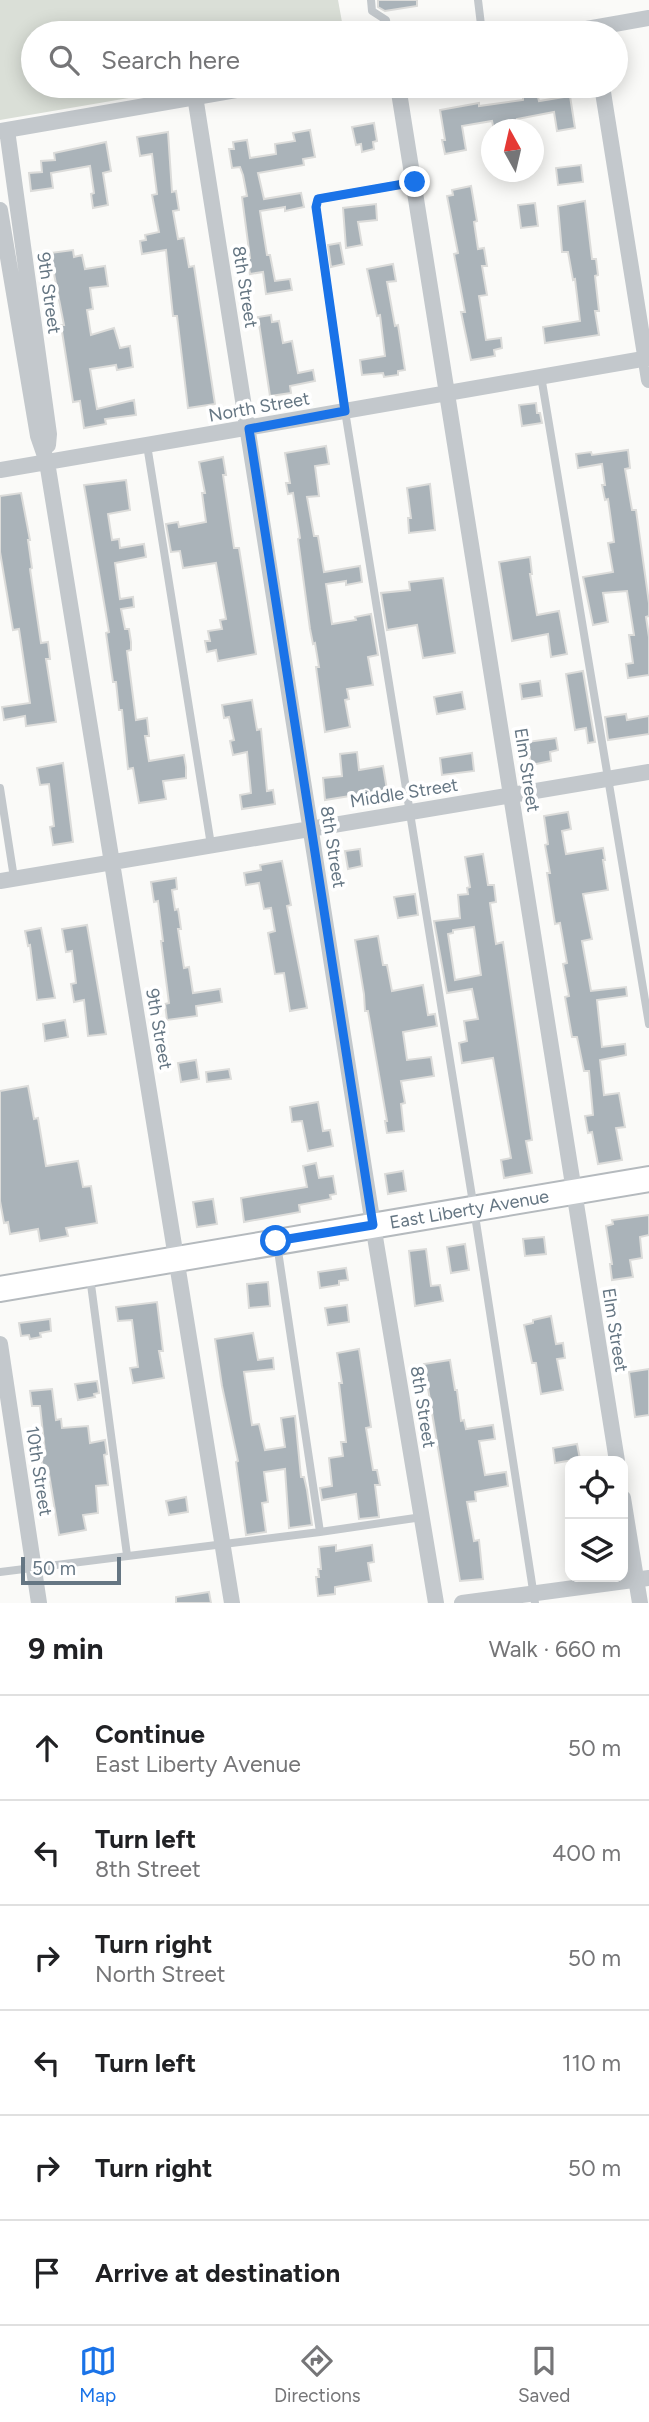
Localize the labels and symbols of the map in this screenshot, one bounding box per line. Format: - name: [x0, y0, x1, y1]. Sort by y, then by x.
- north arrow: [481, 119, 544, 182]
- route end: [399, 166, 430, 197]
- street label: 8th Street: [228, 244, 262, 330]
- street label: 9th Street: [32, 251, 66, 335]
- street label: North Street: [207, 387, 311, 427]
- street label: Elm Street: [510, 726, 545, 814]
- street label: Middle Street: [348, 774, 460, 812]
- street label: 8th Street: [316, 804, 350, 890]
- street label: 9th Street: [141, 987, 177, 1071]
- street label: East Liberty Avenue: [388, 1185, 551, 1234]
- route start: [260, 1225, 291, 1256]
- street label: Elm Street: [598, 1286, 633, 1374]
- street label: 8th Street: [406, 1364, 440, 1450]
- street label: 10th Street: [21, 1425, 57, 1518]
- scale bar: [21, 1554, 121, 1586]

